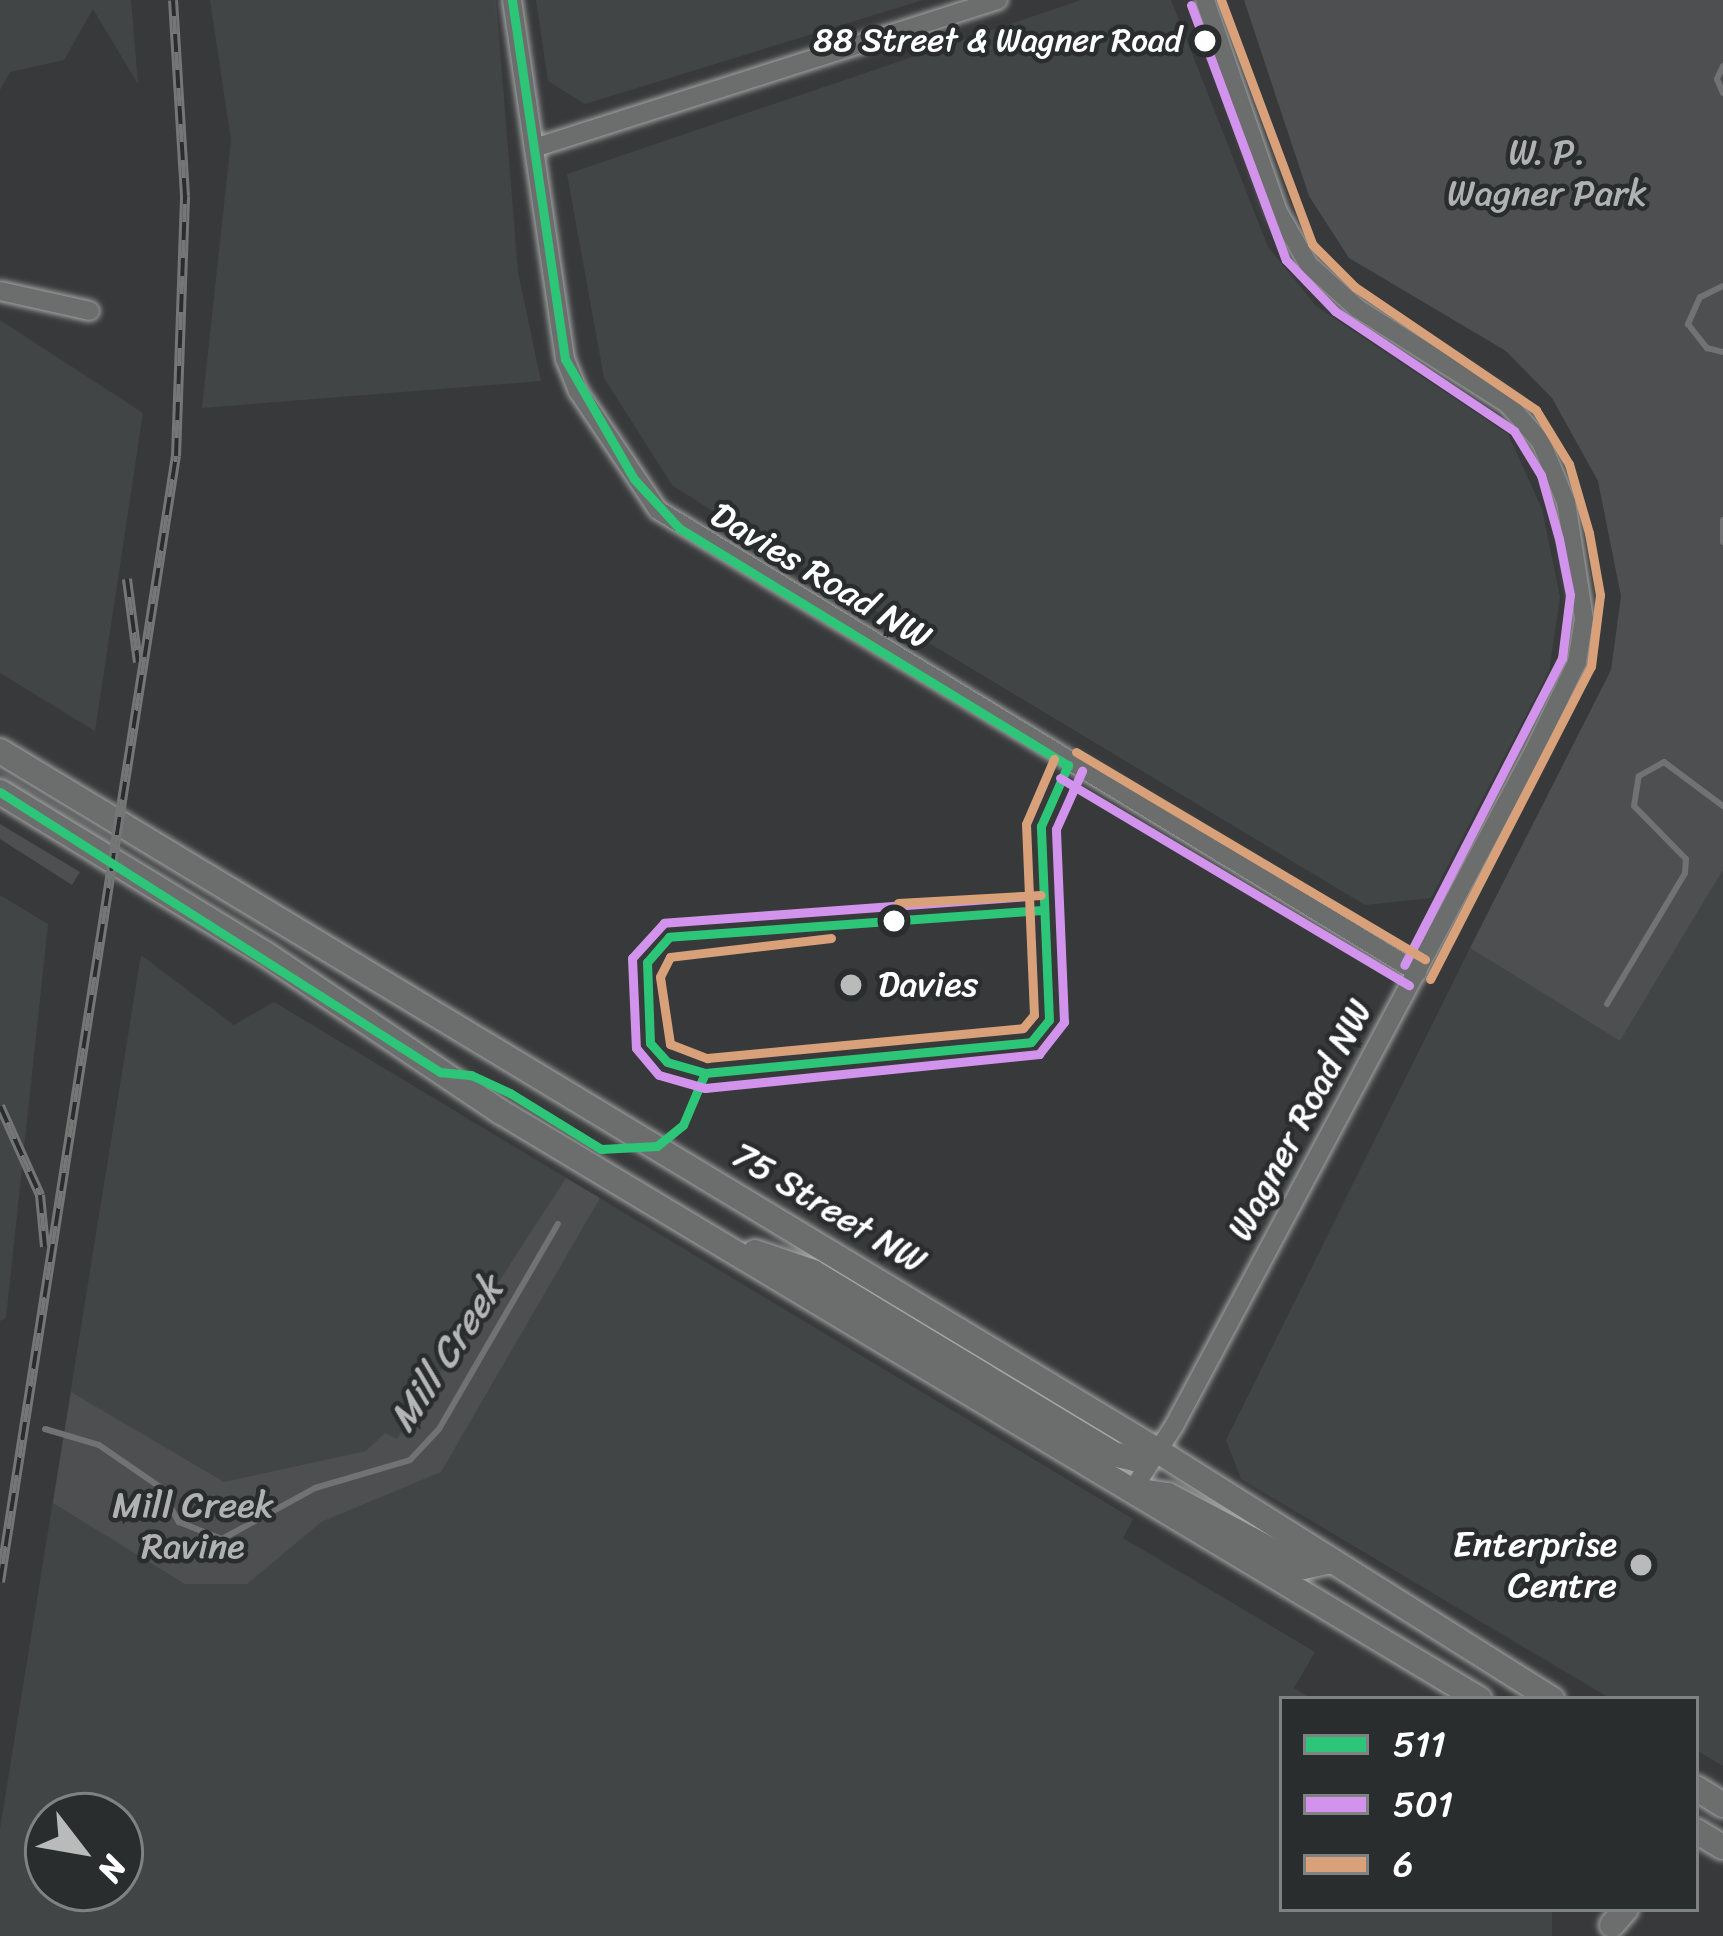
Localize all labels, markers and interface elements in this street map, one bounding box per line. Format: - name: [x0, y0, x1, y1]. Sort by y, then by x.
- place label: 88 Street & Wagner Road: [813, 21, 1182, 61]
- marker: 88 Street & Wagner Road: [1194, 30, 1216, 52]
- park label: W. P. Wagner Park: [1447, 130, 1647, 215]
- street label: Davies Road NW: [703, 493, 939, 659]
- unlabelled marker: [883, 910, 905, 932]
- place label: Davies: [878, 963, 978, 1007]
- marker: Davies: [835, 969, 867, 1001]
- street label: Wagner Road NW: [1219, 993, 1381, 1247]
- street label: 75 Street NW: [724, 1133, 934, 1283]
- water label: Mill Creek: [378, 1267, 514, 1441]
- park label: Mill Creek Ravine: [112, 1483, 274, 1568]
- place label: Enterprise Centre: [1453, 1522, 1617, 1607]
- marker: Enterprise Centre: [1628, 1552, 1654, 1578]
- legend: [1279, 1696, 1699, 1912]
- text: 511: [1393, 1712, 1446, 1776]
- text: 501: [1393, 1772, 1453, 1836]
- north arrow: [24, 1792, 144, 1912]
- text: 6: [1393, 1832, 1413, 1896]
- text: N: [82, 1844, 143, 1894]

